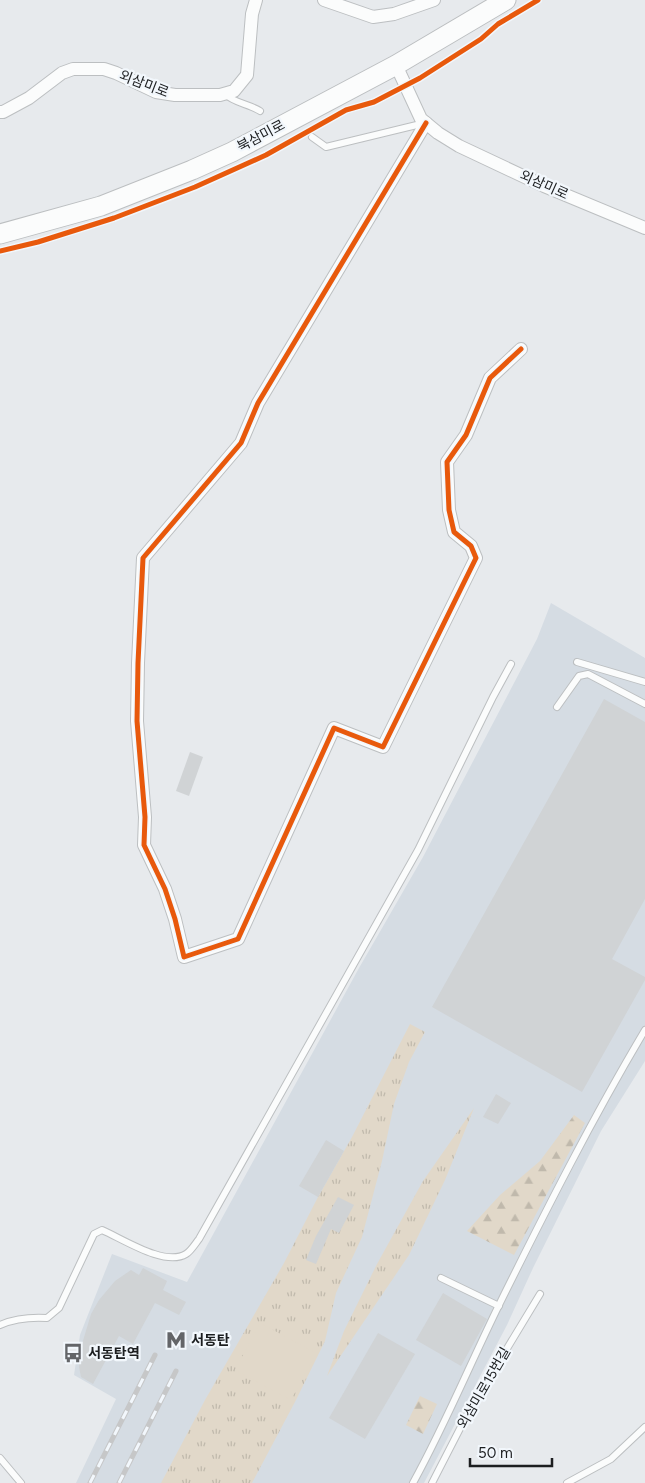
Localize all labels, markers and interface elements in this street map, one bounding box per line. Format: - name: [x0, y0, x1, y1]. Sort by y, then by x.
- street label: 외삼미로: [117, 67, 171, 101]
- street label: 북삼미로: [234, 116, 288, 156]
- street label: 외삼미로: [517, 167, 571, 203]
- metro station icon: 서동탄: [165, 1329, 187, 1351]
- place label: 서동탄: [191, 1332, 230, 1349]
- bus stop icon: 서동탄역: [62, 1342, 84, 1364]
- street label: 외삼미로15번길: [454, 1344, 514, 1432]
- place label: 서동탄역: [88, 1345, 140, 1362]
- scale bar: [470, 1436, 552, 1468]
- text: 50 m: [478, 1444, 513, 1462]

